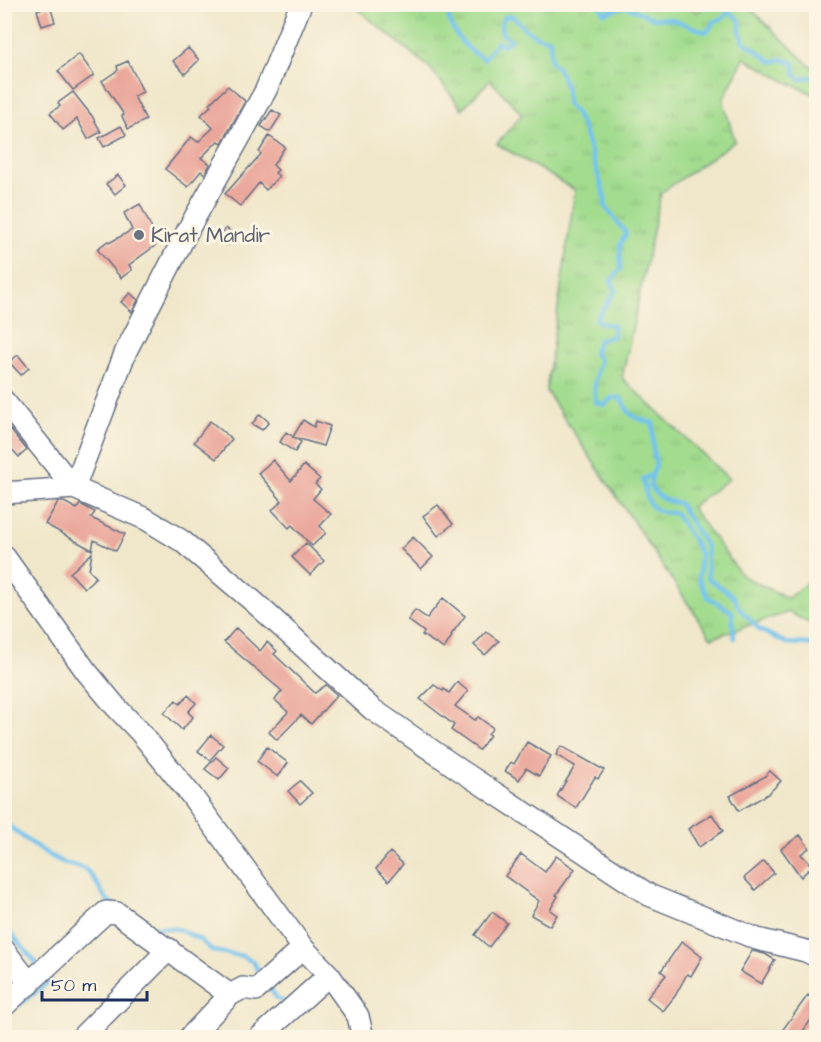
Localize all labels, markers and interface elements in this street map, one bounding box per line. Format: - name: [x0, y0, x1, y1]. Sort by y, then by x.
- place label: Kirat Mandir: [151, 221, 271, 250]
- marker: Kirat Mandir: [132, 228, 146, 242]
- scale bar: [42, 964, 147, 1002]
- text: 50 m: [51, 973, 96, 998]

